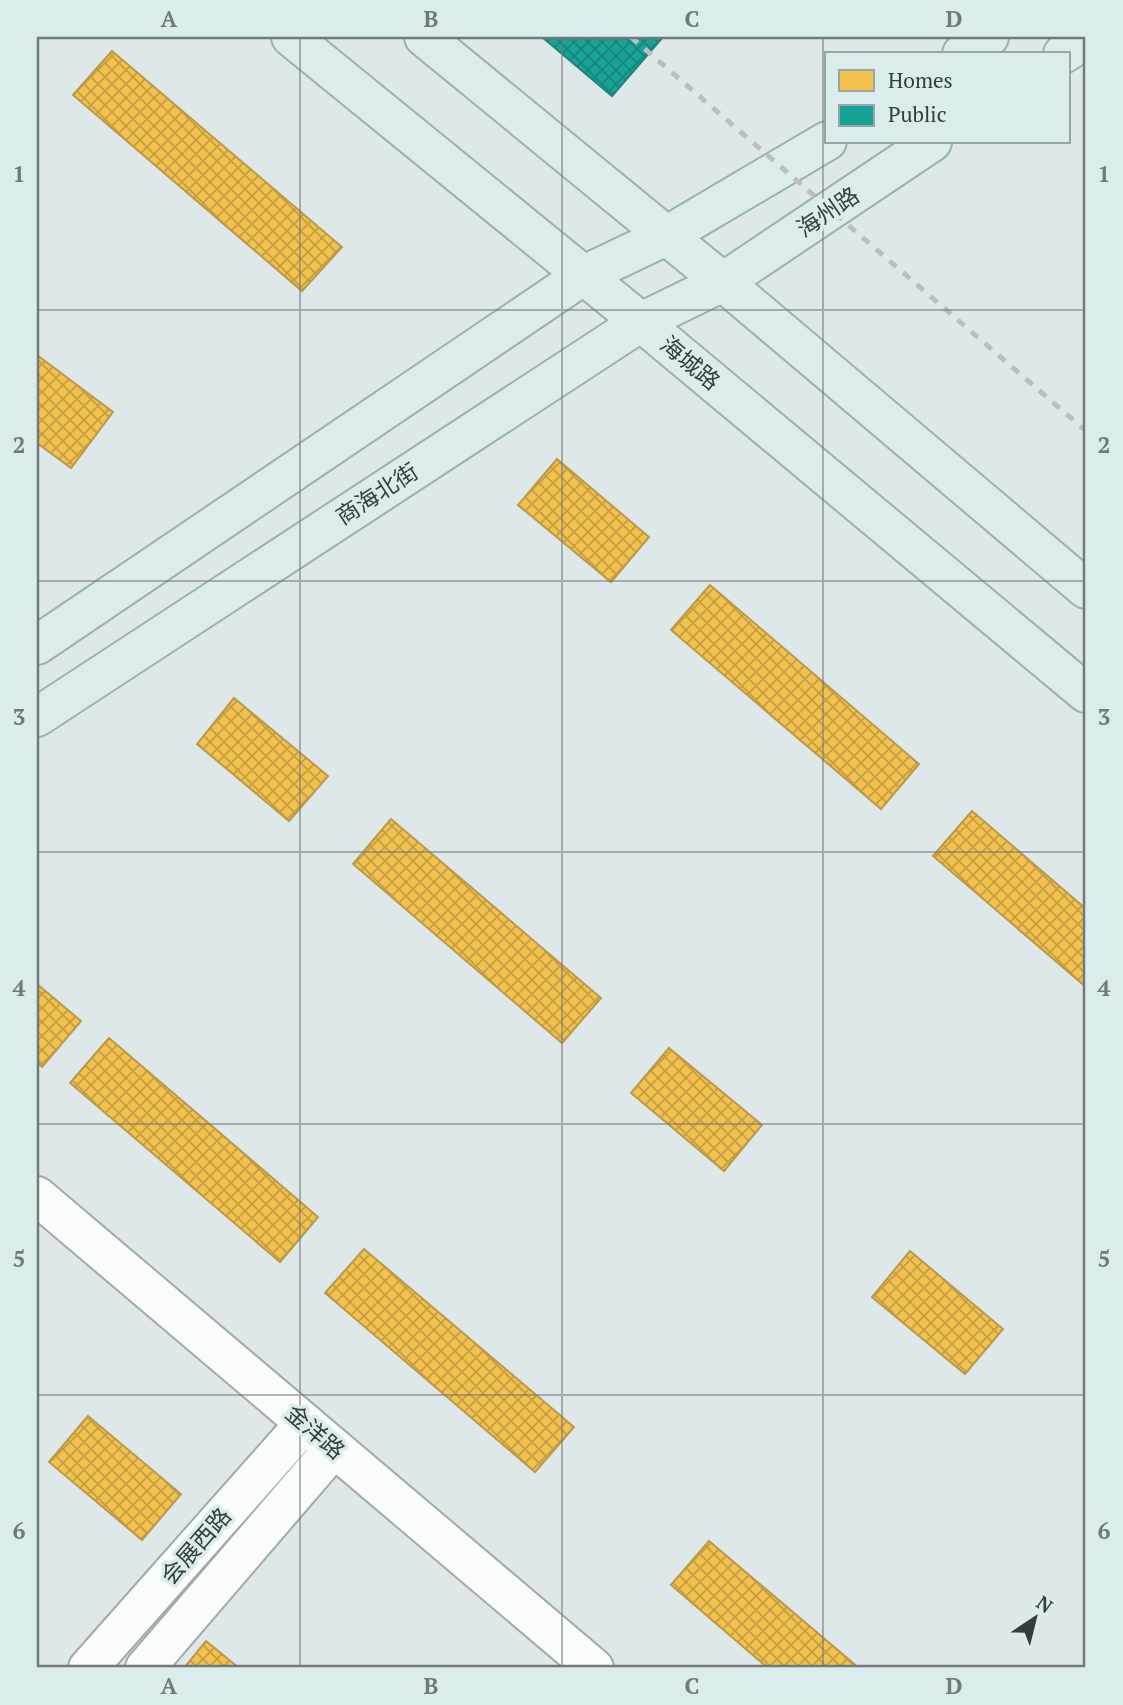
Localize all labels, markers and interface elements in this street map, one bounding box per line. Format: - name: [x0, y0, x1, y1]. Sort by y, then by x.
- text: A: [161, 3, 178, 34]
- text: B: [424, 3, 439, 34]
- text: C: [685, 3, 700, 34]
- text: D: [946, 3, 963, 34]
- legend: [825, 52, 1070, 144]
- text: Homes: [888, 66, 953, 94]
- text: Public: [888, 100, 946, 128]
- text: 1: [13, 158, 26, 189]
- text: 1: [1098, 158, 1111, 189]
- street label: 海州路: [790, 179, 865, 244]
- street label: 海城路: [654, 329, 727, 397]
- text: 2: [13, 429, 26, 460]
- text: 2: [1098, 429, 1111, 460]
- street label: 商海北街: [330, 456, 424, 532]
- text: 3: [13, 701, 26, 732]
- text: 3: [1098, 701, 1111, 732]
- text: 4: [13, 972, 26, 1003]
- text: 4: [1098, 972, 1111, 1003]
- text: 5: [13, 1243, 26, 1274]
- text: 5: [1098, 1243, 1111, 1274]
- street label: 金洋路: [279, 1397, 352, 1466]
- street label: 会展西路: [154, 1501, 237, 1591]
- text: 6: [13, 1515, 26, 1546]
- text: 6: [1098, 1515, 1111, 1546]
- north arrow: [1000, 1582, 1070, 1652]
- text: N: [1032, 1589, 1059, 1618]
- text: A: [161, 1670, 178, 1701]
- text: B: [424, 1670, 439, 1701]
- text: C: [685, 1670, 700, 1701]
- text: D: [946, 1670, 963, 1701]

